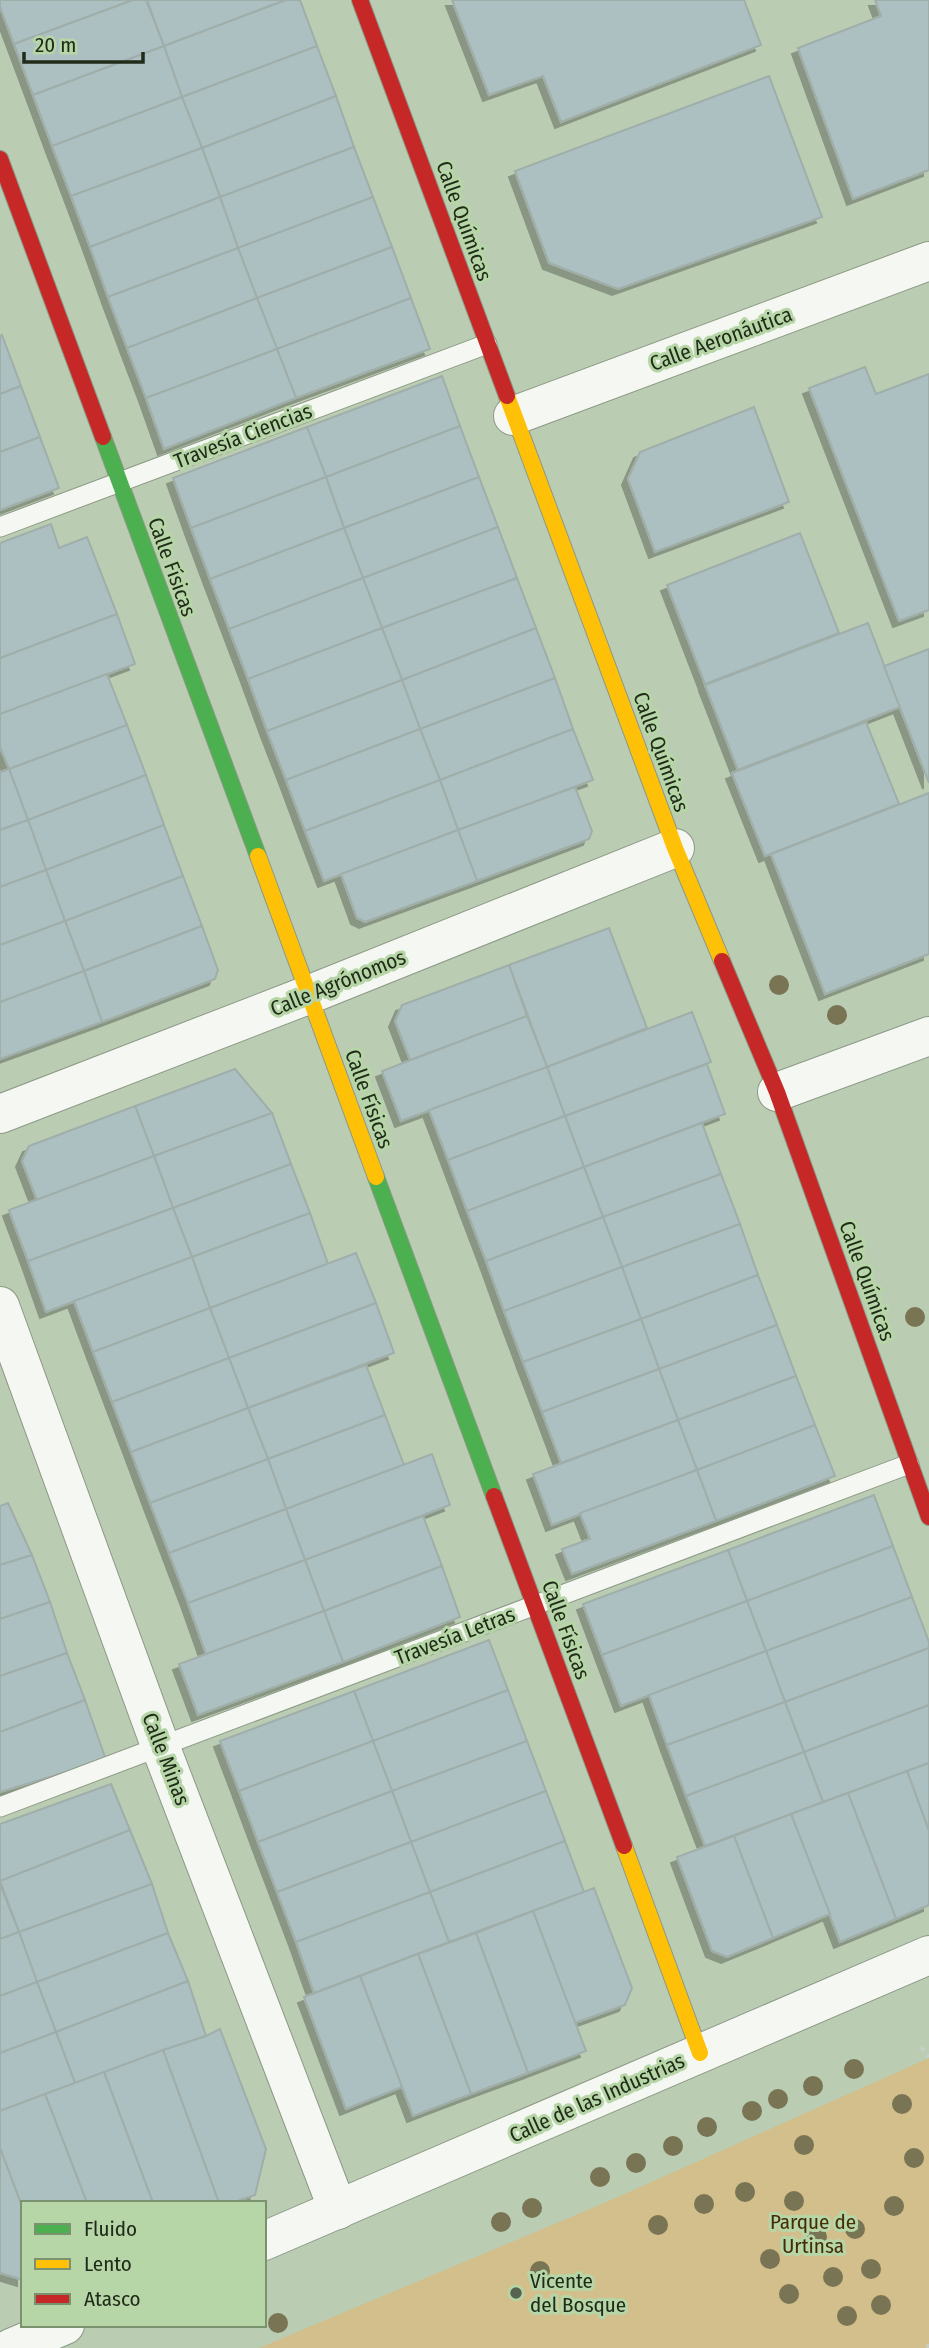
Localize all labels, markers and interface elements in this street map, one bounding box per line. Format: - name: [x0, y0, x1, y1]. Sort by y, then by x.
- scale bar: [24, 21, 144, 65]
- text: 20 m: [35, 32, 76, 58]
- street label: Calle Químicas: [430, 158, 498, 284]
- street label: Calle Aeronáutica: [646, 301, 796, 377]
- street label: Travesía Ciencias: [170, 398, 316, 474]
- street label: Calle Físicas: [142, 514, 202, 620]
- street label: Calle Químicas: [627, 689, 695, 815]
- street label: Calle Agrónomos: [266, 944, 410, 1022]
- street label: Calle Físicas: [339, 1046, 399, 1152]
- street label: Calle Químicas: [833, 1218, 901, 1344]
- street label: Calle Físicas: [536, 1577, 596, 1683]
- street label: Travesía Letras: [391, 1601, 519, 1671]
- street label: Calle Minas: [136, 1709, 196, 1809]
- street label: Calle de las Industrias: [505, 2048, 689, 2148]
- legend: [21, 2201, 266, 2327]
- park label: Parque de Urtinsa: [770, 2209, 856, 2259]
- text: Fluido: [84, 2216, 137, 2242]
- text: Lento: [84, 2251, 132, 2277]
- place label: Vicente del Bosque: [530, 2268, 626, 2318]
- marker: Vicente del Bosque: [508, 2285, 524, 2301]
- text: Atasco: [84, 2286, 141, 2312]

